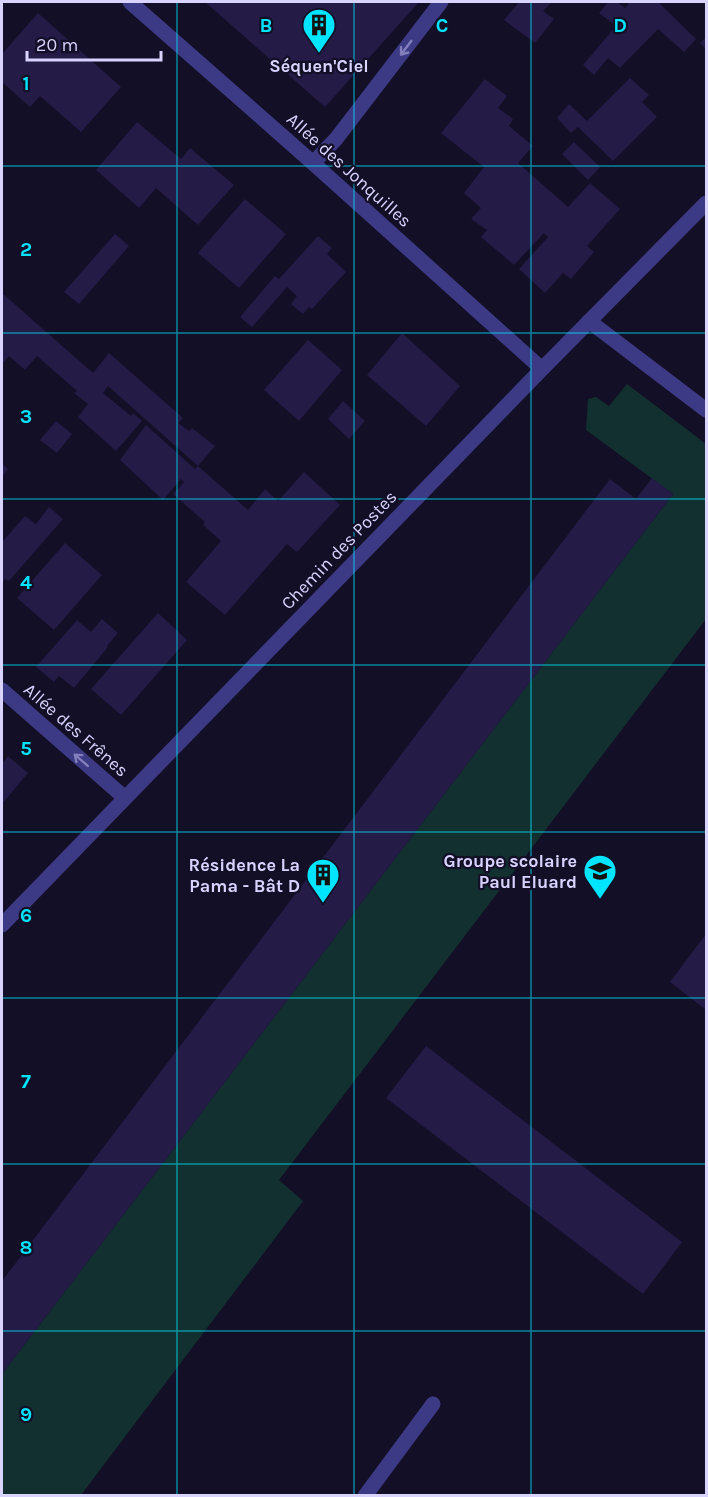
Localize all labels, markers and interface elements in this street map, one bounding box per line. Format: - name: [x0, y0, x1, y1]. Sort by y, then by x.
- building icon: Séquen'Ciel: [301, 7, 337, 54]
- text: B: [260, 14, 272, 37]
- text: C: [436, 14, 448, 37]
- text: D: [613, 14, 627, 37]
- scale bar: [27, 24, 160, 62]
- text: 20 m: [36, 34, 78, 56]
- one-way arrow: [399, 40, 412, 56]
- place label: Séquen'Ciel: [269, 55, 369, 77]
- text: 1: [22, 72, 30, 95]
- street label: Allée des Jonquilles: [282, 108, 416, 232]
- text: 2: [20, 238, 32, 261]
- text: 3: [20, 405, 32, 428]
- street label: Chemin des Postes: [277, 486, 401, 614]
- text: 4: [20, 571, 32, 594]
- street label: Allée des Frênes: [19, 679, 133, 781]
- text: 5: [20, 737, 32, 760]
- one-way arrow: [74, 753, 89, 767]
- place label: Groupe scolaire Paul Eluard: [443, 850, 577, 893]
- school or university icon: Groupe scolaire Paul Eluard: [582, 853, 618, 900]
- place label: Résidence La Pama - Bât D: [189, 854, 300, 897]
- building icon: Résidence La Pama - Bât D: [305, 857, 341, 904]
- text: 6: [20, 904, 32, 927]
- text: 7: [21, 1070, 31, 1093]
- text: 8: [20, 1236, 32, 1259]
- text: 9: [20, 1403, 32, 1426]

